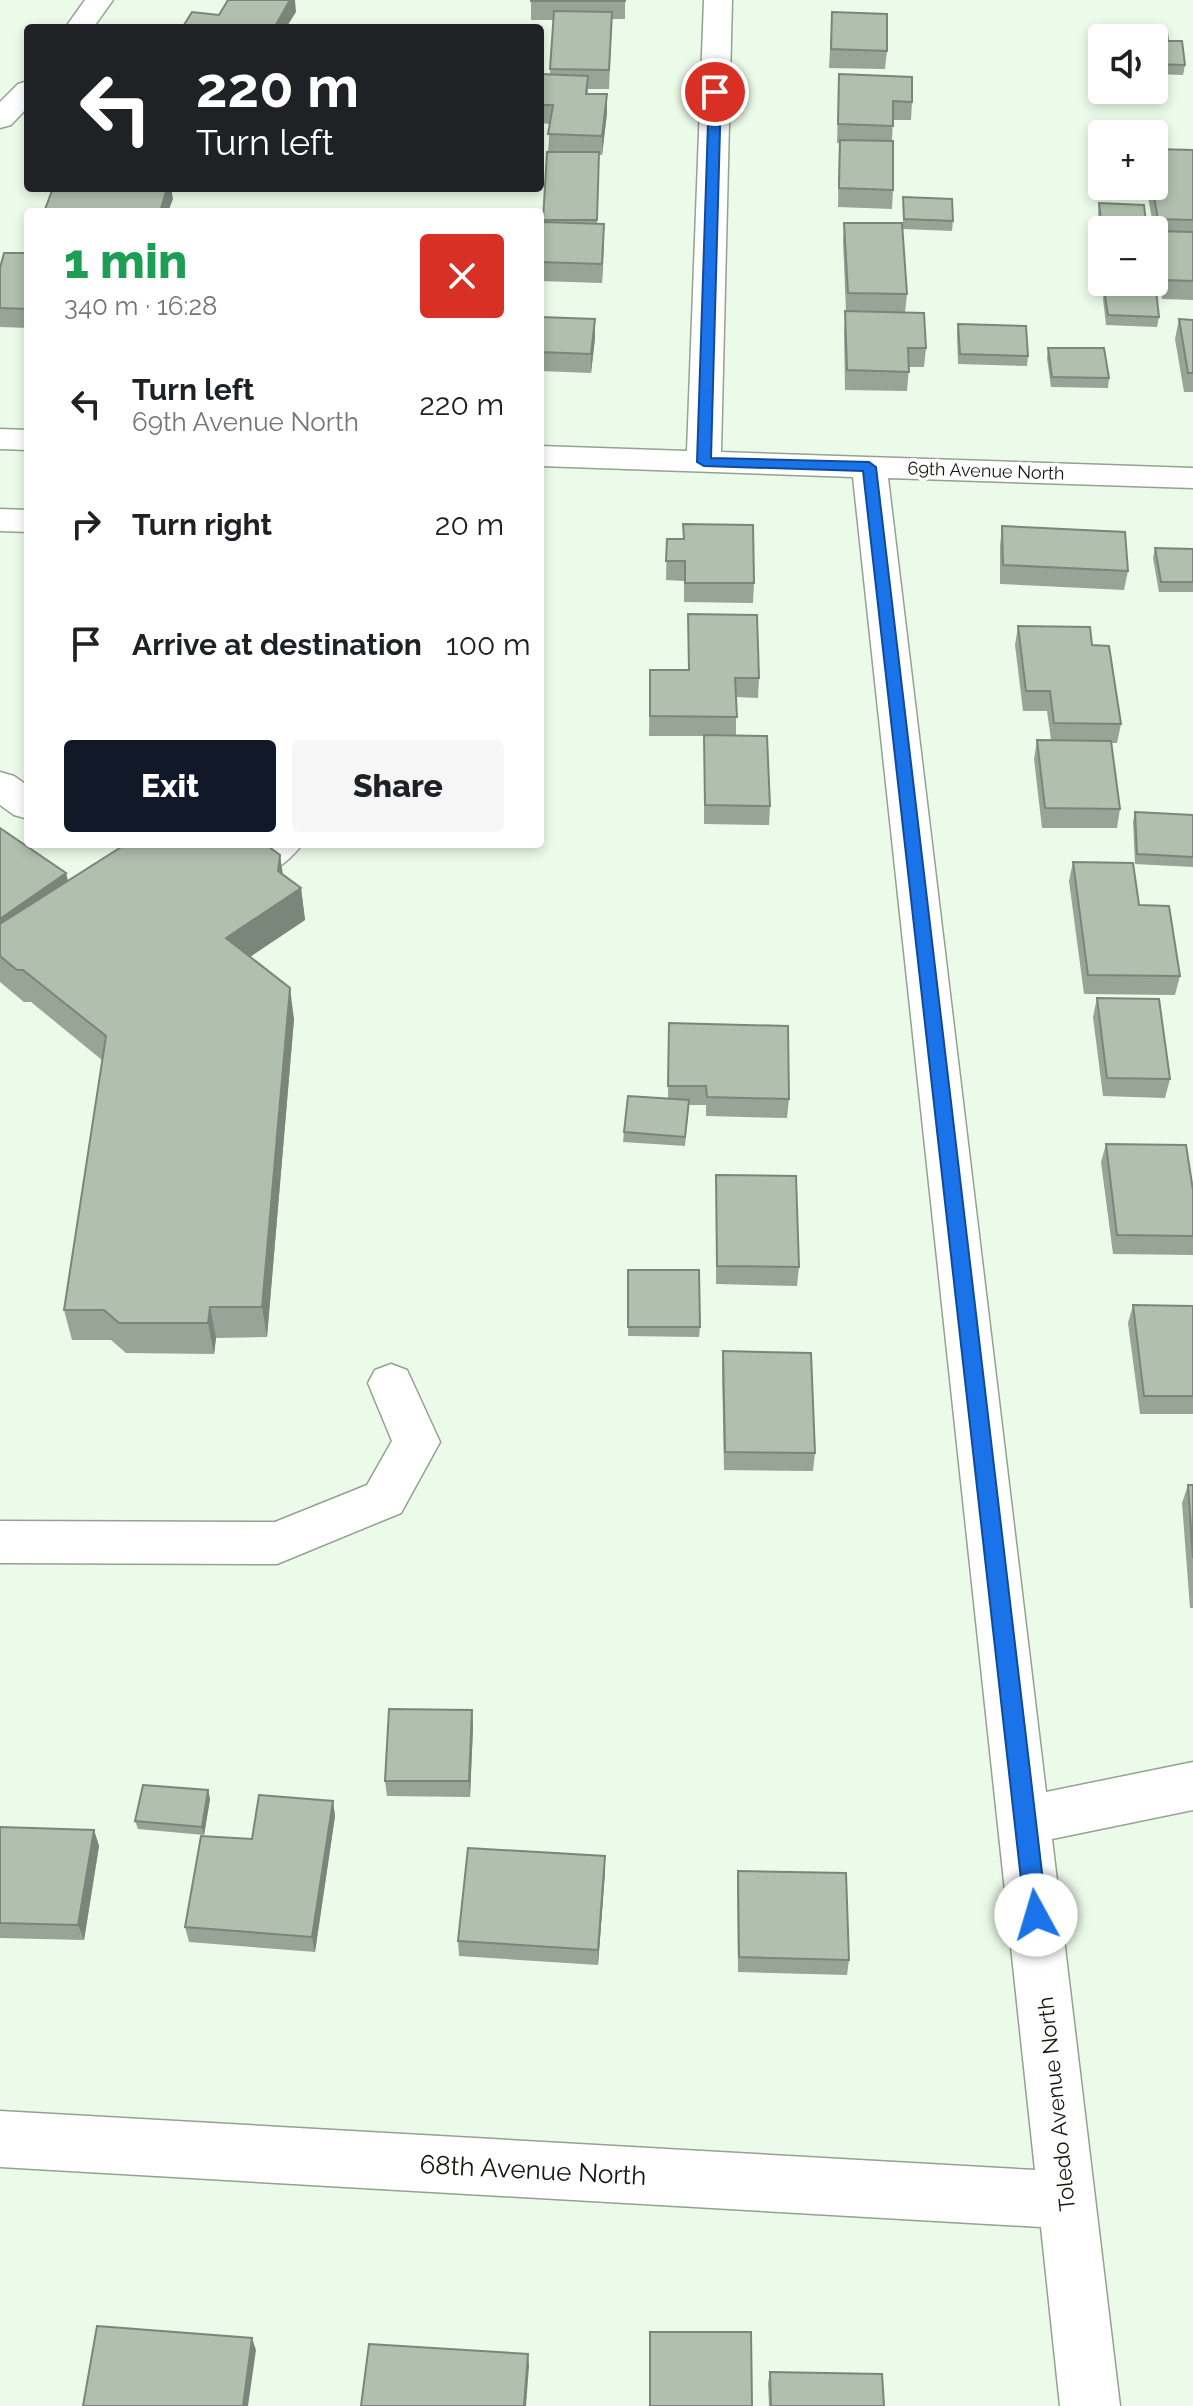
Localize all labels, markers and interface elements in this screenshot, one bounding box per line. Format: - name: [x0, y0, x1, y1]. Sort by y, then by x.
- map controls: [1088, 24, 1168, 296]
- button: sound: [1088, 24, 1168, 104]
- text: 220 m: [196, 54, 359, 120]
- icon: left: [64, 56, 168, 160]
- pin: [681, 58, 749, 126]
- icon: arrive: [693, 70, 737, 114]
- button: +: [1088, 120, 1168, 200]
- text: Turn left: [196, 121, 334, 163]
- button: −: [1088, 216, 1168, 296]
- text: 1 min: [64, 233, 187, 289]
- button: close: [420, 234, 504, 318]
- text: 340 m · 16:28: [64, 291, 217, 321]
- text: Turn left: [132, 372, 254, 407]
- icon: left: [64, 382, 108, 426]
- text: 220 m: [419, 387, 504, 422]
- text: 69th Avenue North: [132, 407, 359, 437]
- street label: 69th Avenue North: [907, 457, 1065, 484]
- icon: right: [64, 502, 108, 546]
- text: Turn right: [132, 507, 272, 542]
- text: 20 m: [435, 507, 504, 542]
- icon: arrive: [64, 622, 108, 666]
- text: Arrive at destination: [132, 627, 422, 662]
- text: 100 m: [446, 627, 531, 662]
- button: Exit: [64, 740, 276, 832]
- button: Share: [292, 740, 504, 832]
- position arrow: [994, 1873, 1078, 1957]
- street label: Toledo Avenue North: [1032, 1996, 1080, 2212]
- street label: 68th Avenue North: [419, 2149, 647, 2191]

